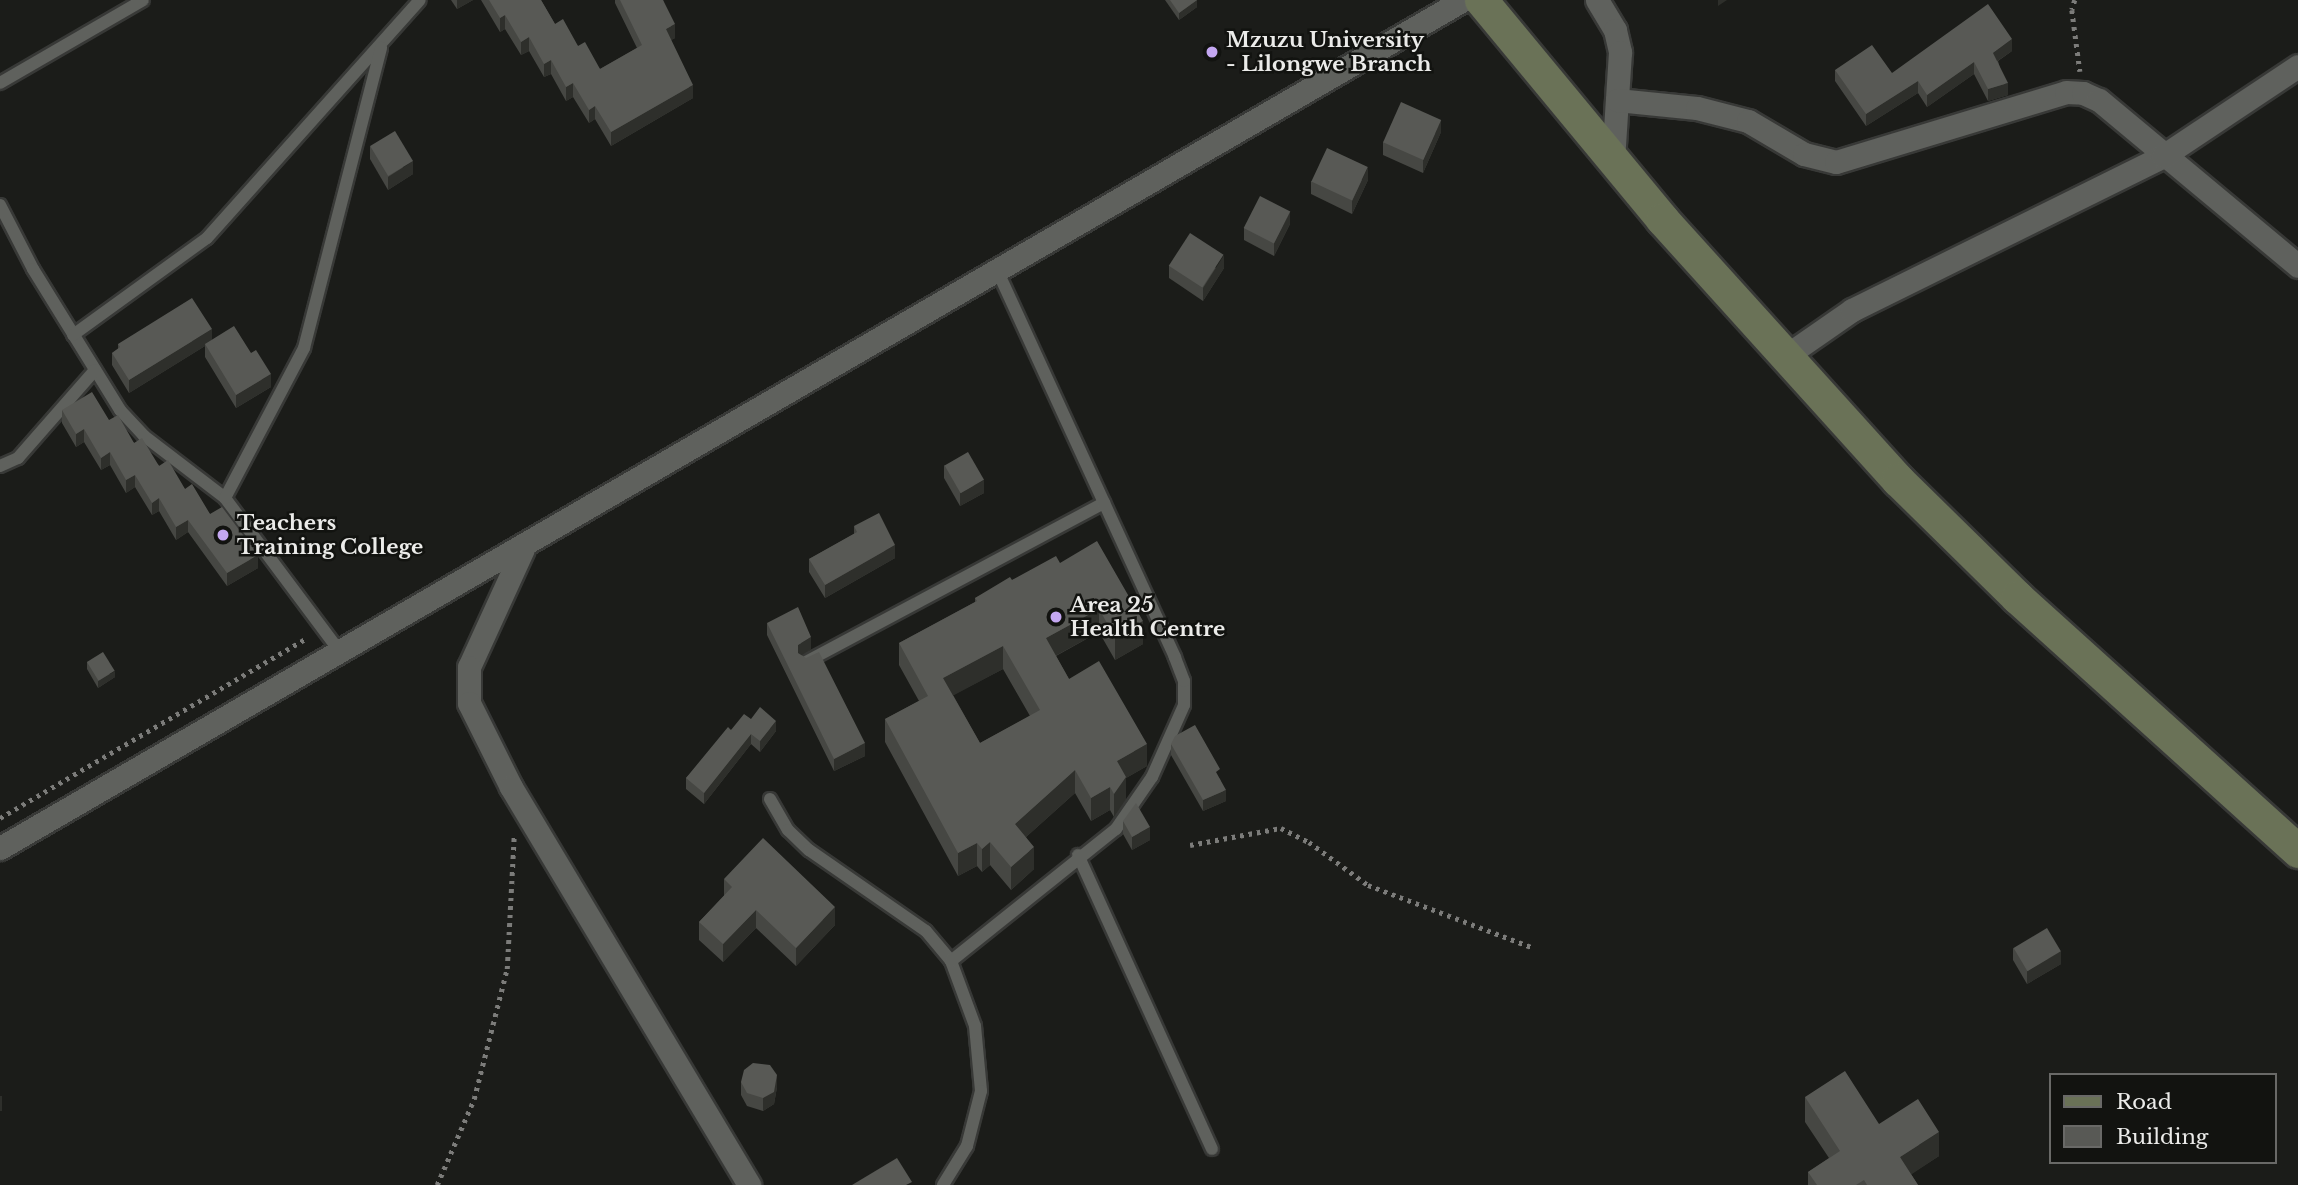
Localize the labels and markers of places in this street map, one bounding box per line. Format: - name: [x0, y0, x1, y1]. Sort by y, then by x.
- place label: Mzuzu University - Lilongwe Branch: [1226, 27, 1432, 77]
- marker: Mzuzu University - Lilongwe Branch: [1204, 44, 1220, 60]
- place label: Teachers Training College: [237, 510, 424, 560]
- marker: Teachers Training College: [215, 527, 231, 543]
- place label: Area 25 Health Centre: [1070, 592, 1225, 642]
- marker: Area 25 Health Centre: [1048, 609, 1064, 625]

